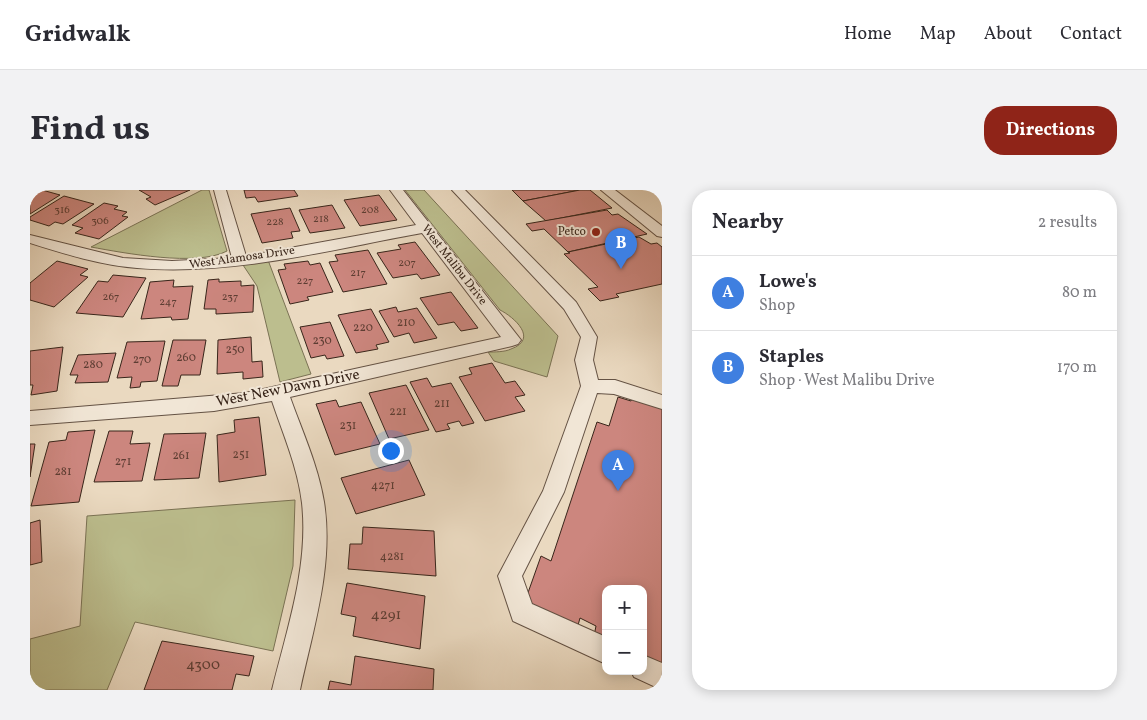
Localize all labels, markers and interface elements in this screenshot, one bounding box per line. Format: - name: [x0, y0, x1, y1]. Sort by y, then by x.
- text: Gridwalk: [25, 18, 131, 52]
- text: Home: [844, 22, 892, 47]
- text: Map: [920, 22, 956, 47]
- text: About: [984, 22, 1032, 47]
- text: Contact: [1060, 22, 1122, 47]
- text: Find us: [30, 106, 150, 154]
- button: Directions: [984, 106, 1117, 155]
- house number: 316: [54, 203, 70, 218]
- house number: 208: [361, 203, 379, 218]
- text: Nearby: [712, 208, 783, 237]
- house number: 218: [313, 212, 329, 227]
- text: 2 results: [1038, 212, 1097, 234]
- house number: 306: [91, 214, 109, 229]
- house number: 228: [266, 215, 284, 230]
- street label: West Malibu Drive: [418, 221, 491, 309]
- place label: Petco: [558, 224, 586, 240]
- marker: Petco: [590, 226, 602, 238]
- pin: B: [605, 228, 637, 269]
- street label: West Alamosa Drive: [188, 243, 296, 273]
- house number: 207: [398, 256, 416, 271]
- house number: 217: [350, 266, 366, 281]
- text: Lowe's: [759, 269, 817, 295]
- house number: 227: [297, 274, 313, 289]
- text: A: [722, 282, 734, 304]
- text: 80 m: [1062, 282, 1097, 304]
- house number: 267: [103, 290, 119, 305]
- house number: 237: [222, 290, 238, 305]
- house number: 247: [159, 295, 177, 310]
- text: Shop: [759, 295, 795, 317]
- house number: 210: [397, 315, 415, 331]
- house number: 220: [353, 320, 373, 336]
- house number: 230: [312, 333, 332, 349]
- house number: 250: [225, 342, 245, 358]
- text: Staples: [759, 344, 824, 370]
- house number: 260: [176, 350, 196, 366]
- house number: 270: [133, 352, 151, 368]
- house number: 280: [83, 357, 103, 373]
- text: B: [723, 357, 733, 379]
- text: 170 m: [1057, 357, 1097, 379]
- street label: West New Dawn Drive: [214, 365, 362, 413]
- text: Shop · West Malibu Drive: [759, 370, 935, 392]
- house number: 211: [434, 396, 450, 412]
- house number: 221: [389, 404, 407, 420]
- house number: 231: [340, 418, 356, 434]
- your location: [378, 438, 404, 464]
- house number: 251: [233, 447, 249, 463]
- house number: 261: [172, 448, 190, 464]
- pin: A: [602, 450, 634, 491]
- house number: 271: [115, 454, 131, 470]
- house number: 281: [54, 464, 72, 480]
- house number: 4271: [371, 478, 395, 494]
- house number: 4281: [380, 549, 404, 565]
- map controls: [602, 585, 647, 675]
- button: +: [602, 585, 647, 630]
- house number: 4291: [371, 605, 401, 626]
- button: −: [602, 630, 647, 675]
- house number: 4300: [186, 655, 220, 676]

